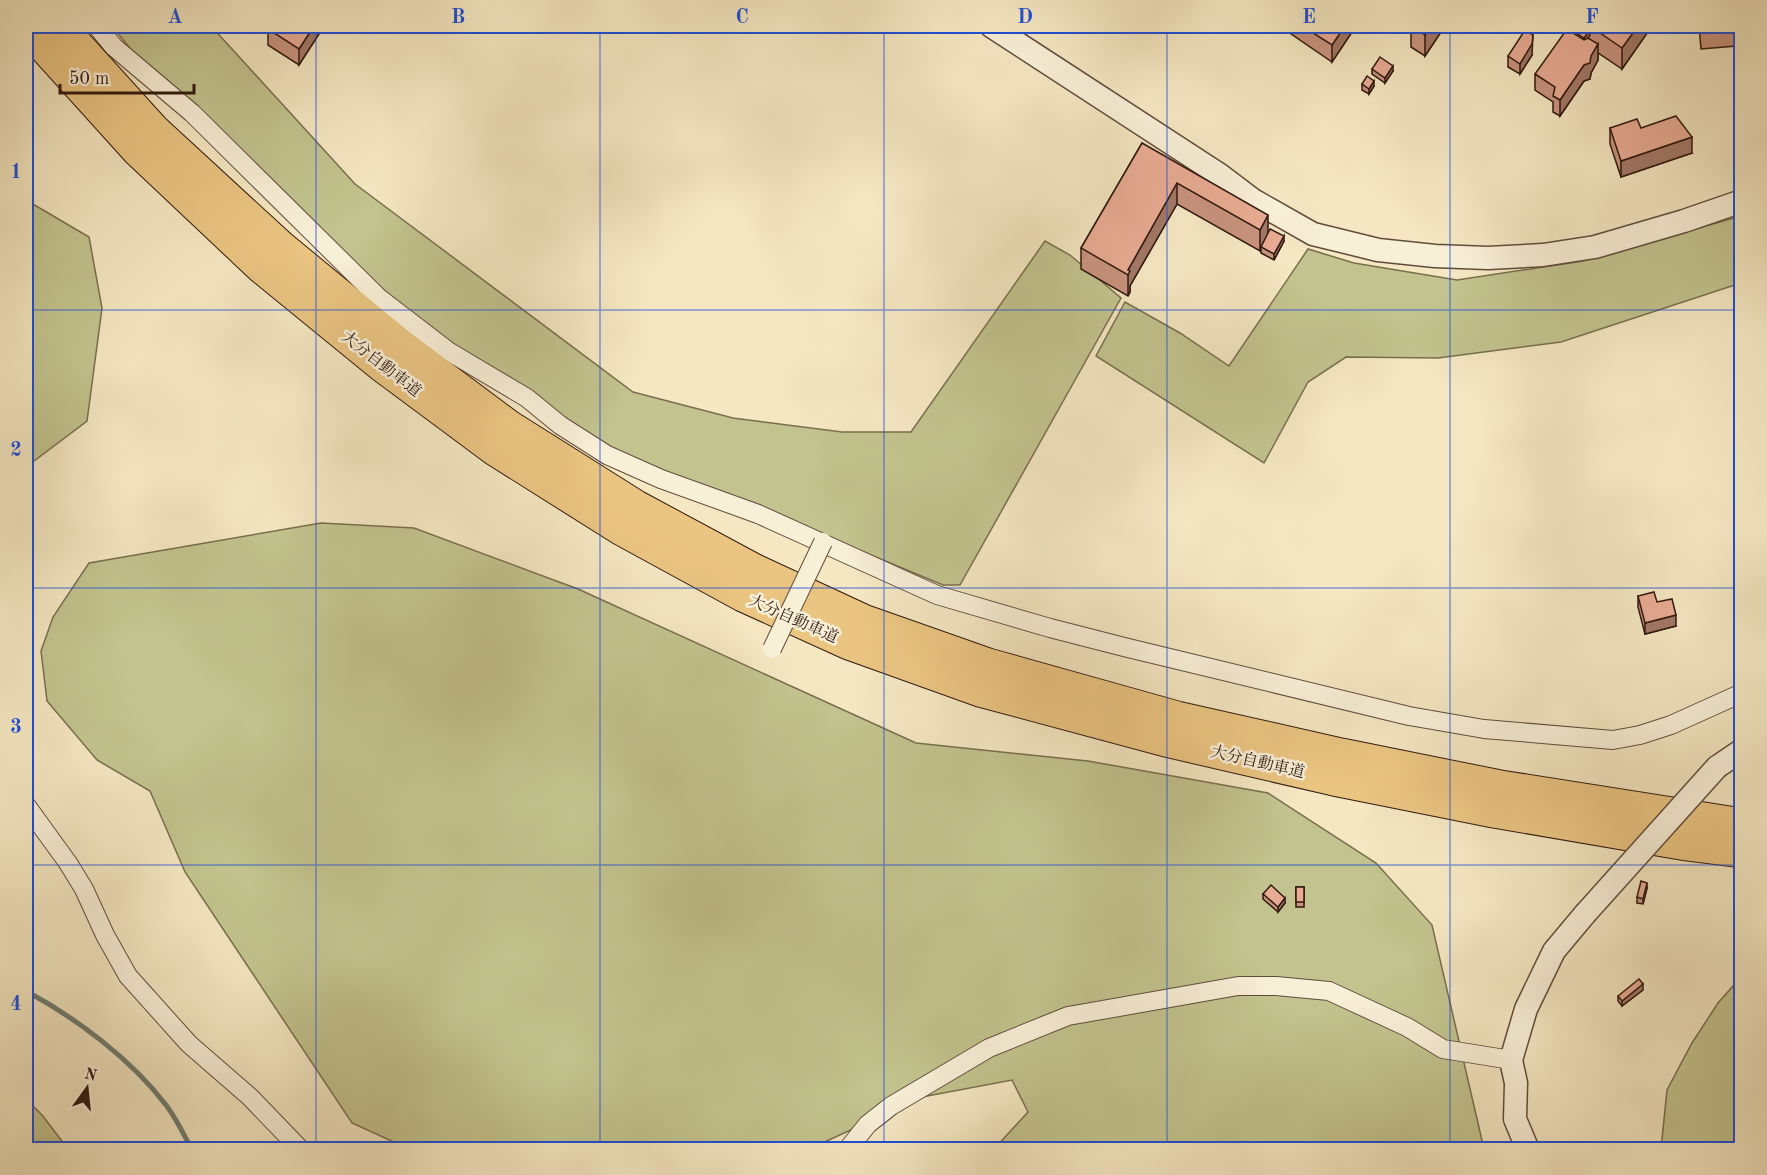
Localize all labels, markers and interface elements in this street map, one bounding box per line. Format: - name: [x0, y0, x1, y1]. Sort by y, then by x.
- text: A: [167, 8, 183, 28]
- text: B: [451, 8, 465, 28]
- text: C: [735, 8, 749, 28]
- text: D: [1017, 8, 1033, 28]
- text: E: [1302, 8, 1316, 28]
- text: F: [1585, 8, 1599, 28]
- scale bar: [60, 57, 194, 95]
- text: 50 m: [69, 70, 109, 88]
- text: 1: [10, 163, 22, 183]
- street label: 大分自動車道: [338, 327, 425, 400]
- text: 2: [10, 441, 22, 461]
- street label: 大分自動車道: [746, 591, 841, 647]
- text: 3: [10, 718, 22, 738]
- street label: 大分自動車道: [1209, 742, 1307, 782]
- text: 4: [10, 995, 22, 1015]
- north arrow: [57, 1058, 117, 1118]
- text: N: [82, 1066, 99, 1085]

